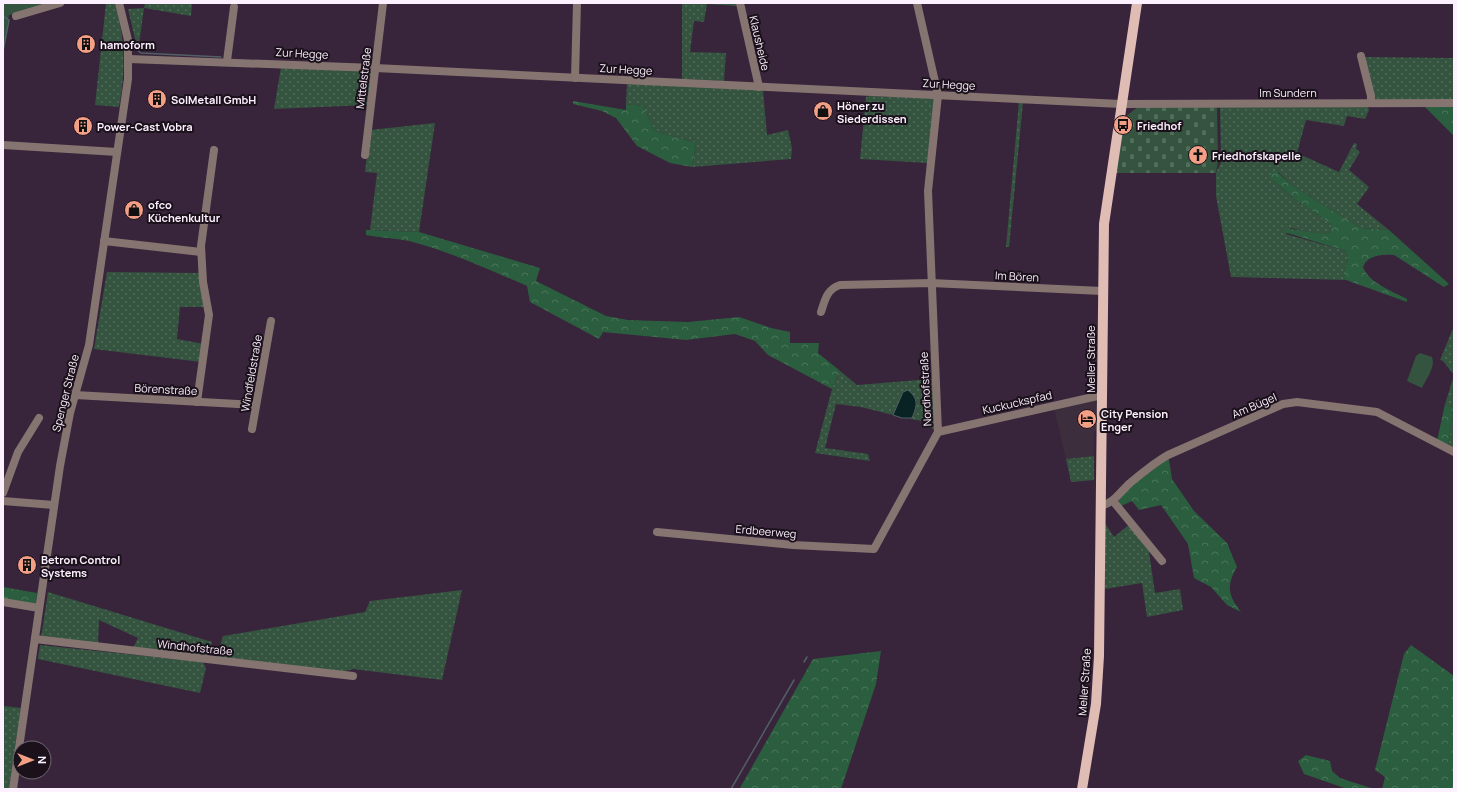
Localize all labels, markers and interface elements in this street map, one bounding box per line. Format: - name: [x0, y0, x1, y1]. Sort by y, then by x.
- street label: Klausheide: [746, 14, 774, 73]
- building icon: hamoform: [75, 33, 97, 55]
- place label: hamoform: [100, 37, 155, 52]
- street label: Zur Hegge: [275, 44, 329, 62]
- street label: Mittelstraße: [352, 46, 374, 110]
- street label: Zur Hegge: [599, 60, 653, 78]
- street label: Zur Hegge: [922, 75, 976, 93]
- street label: Im Sundern: [1259, 85, 1317, 100]
- building icon: SolMetall GmbH: [146, 88, 168, 110]
- place label: SolMetall GmbH: [171, 92, 256, 107]
- place label: Höner zu Siederdissen: [837, 98, 907, 126]
- shop icon: Höner zu Siederdissen: [812, 100, 834, 122]
- bus stop icon: Friedhof: [1112, 114, 1134, 136]
- building icon: Power-Cast Vobra: [72, 115, 94, 137]
- place label: Friedhof: [1137, 118, 1182, 133]
- place label: Power-Cast Vobra: [97, 119, 193, 134]
- church icon: Friedhofskapelle: [1187, 144, 1209, 166]
- place label: Friedhofskapelle: [1212, 148, 1301, 163]
- place label: ofco Küchenkultur: [148, 197, 221, 225]
- shop icon: ofco Küchenkultur: [123, 199, 145, 221]
- street label: Im Bören: [995, 267, 1039, 285]
- street label: Meller Straße: [1083, 325, 1098, 393]
- street label: Windfeldstraße: [237, 333, 265, 413]
- street label: Nordhofstraße: [916, 351, 934, 427]
- street label: Spenger Straße: [48, 352, 82, 433]
- street label: Börenstraße: [134, 380, 198, 398]
- street label: Kuckuckspfad: [981, 387, 1053, 417]
- street label: Am Bügel: [1229, 389, 1279, 421]
- place label: City Pension Enger: [1101, 406, 1168, 434]
- hotel icon: City Pension Enger: [1076, 408, 1098, 430]
- street label: Erdbeerweg: [735, 521, 797, 541]
- place label: Betron Control Systems: [41, 552, 120, 580]
- building icon: Betron Control Systems: [16, 554, 38, 576]
- street label: Windhofstraße: [157, 636, 234, 658]
- street label: Meller Straße: [1074, 647, 1094, 716]
- north arrow: [12, 740, 52, 780]
- text: N: [35, 756, 50, 764]

